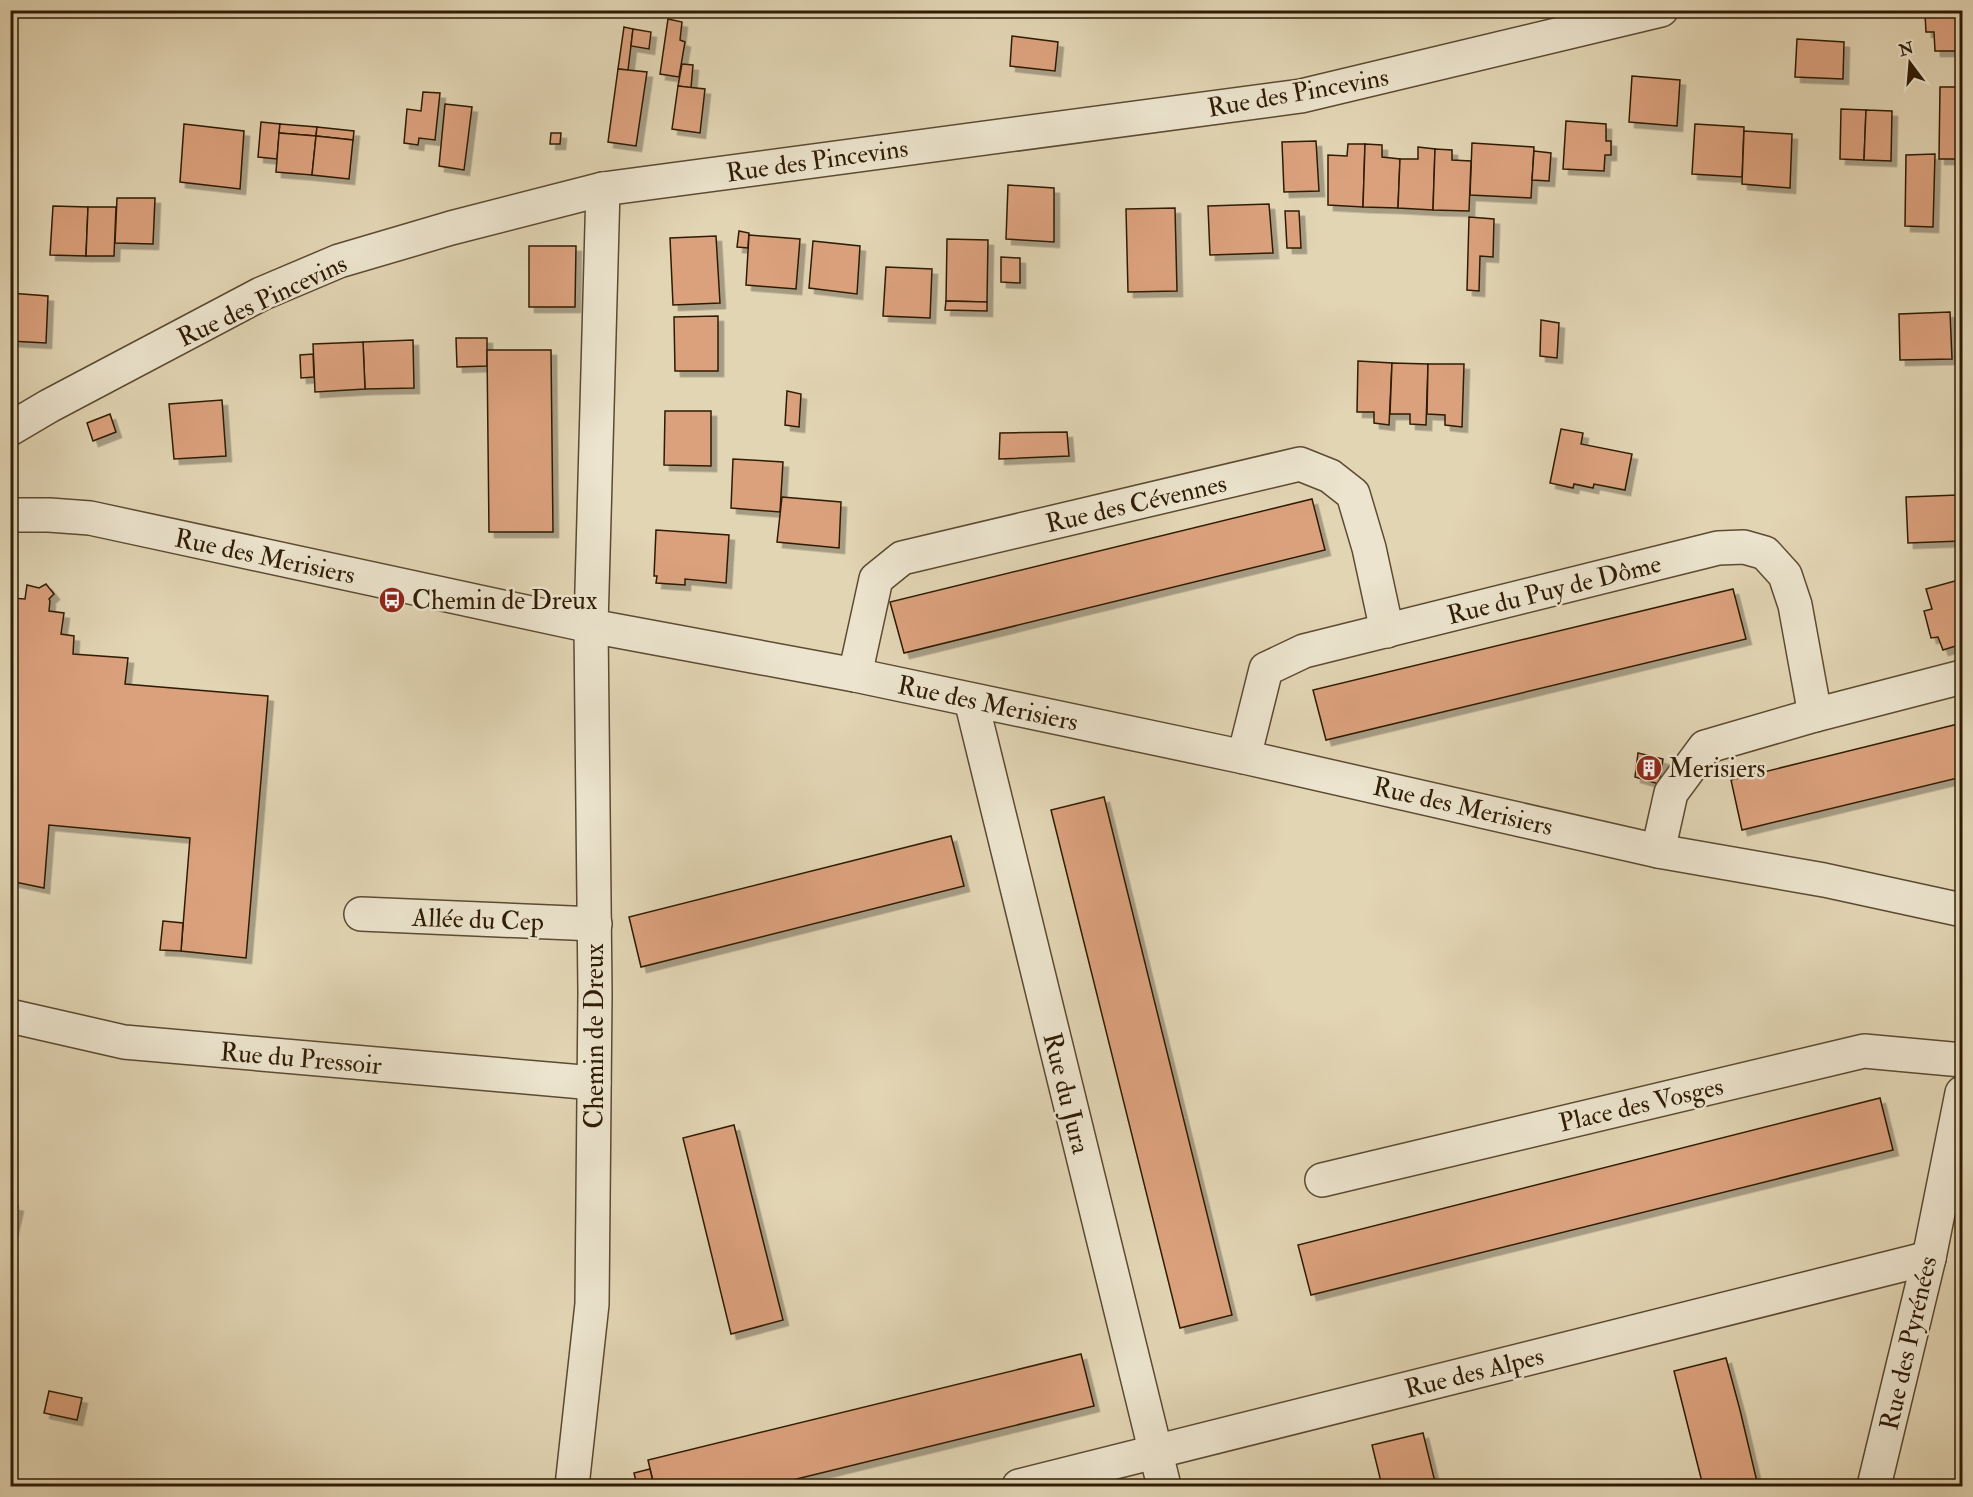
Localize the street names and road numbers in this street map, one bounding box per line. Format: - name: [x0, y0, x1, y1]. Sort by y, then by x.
- street label: Rue des Pincevins: [1205, 61, 1391, 125]
- street label: Rue des Pincevins: [724, 132, 910, 190]
- street label: Rue des Pincevins: [173, 248, 352, 354]
- street label: Rue des Cévennes: [1043, 468, 1230, 540]
- street label: Rue des Merisiers: [172, 522, 358, 592]
- street label: Rue du Puy de Dôme: [1444, 548, 1665, 632]
- street label: Rue des Merisiers: [895, 669, 1081, 739]
- street label: Rue des Merisiers: [1370, 771, 1556, 843]
- street label: Allée du Cep: [411, 902, 544, 939]
- street label: Chemin de Dreux: [579, 943, 611, 1129]
- street label: Rue du Jura: [1036, 1029, 1097, 1157]
- street label: Rue du Pressoir: [219, 1036, 383, 1082]
- street label: Place des Vosges: [1556, 1071, 1727, 1139]
- street label: Rue des Pyrénées: [1873, 1253, 1945, 1433]
- street label: Rue des Alpes: [1401, 1340, 1547, 1407]

